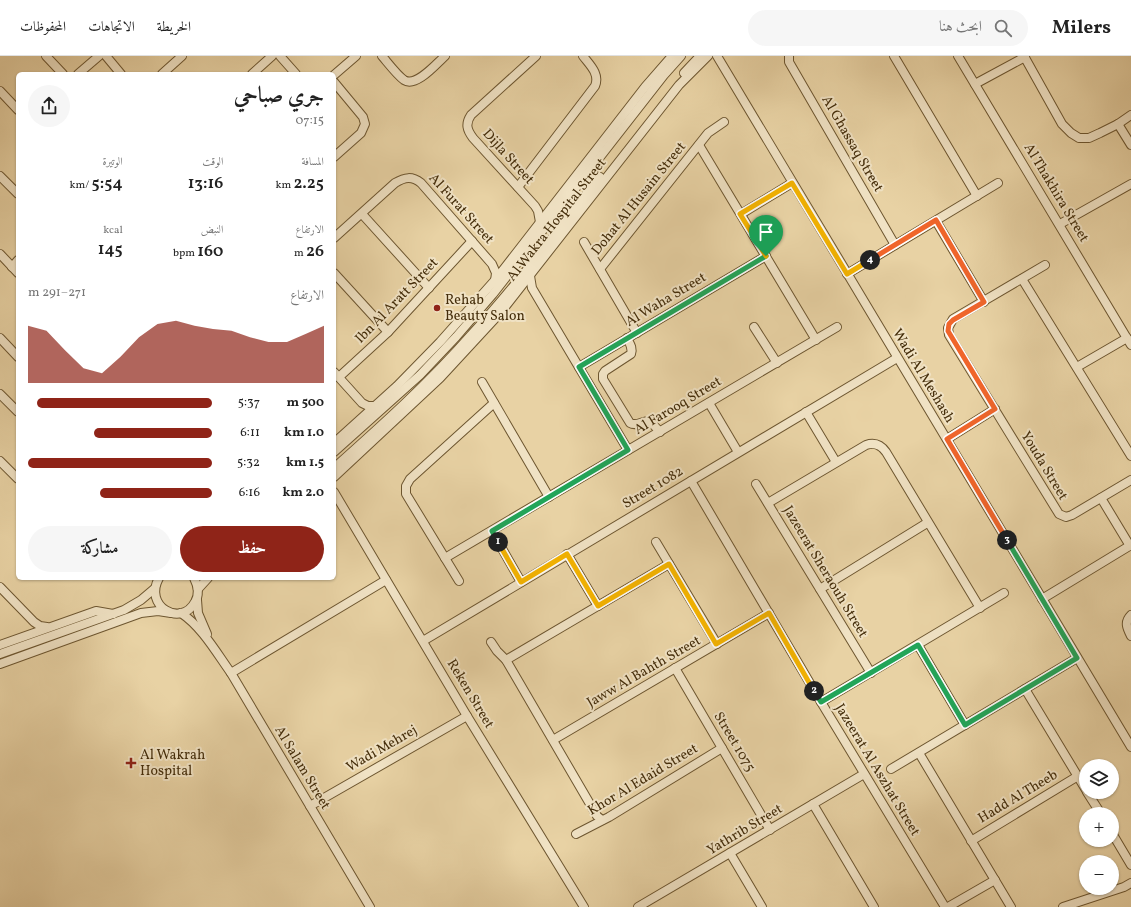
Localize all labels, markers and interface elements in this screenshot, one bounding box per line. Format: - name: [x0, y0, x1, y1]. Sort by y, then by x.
- search box: [748, 10, 1028, 46]
- text: Milers: [1052, 15, 1111, 41]
- text: ابحث هنا: [939, 17, 982, 38]
- icon: search: [992, 17, 1014, 39]
- text: المحفوظات: [20, 18, 66, 37]
- text: الاتجاهات: [88, 18, 135, 37]
- text: الخريطة: [157, 18, 191, 37]
- text: جري صباحي: [234, 81, 324, 112]
- button: share: [28, 85, 70, 127]
- street label: Al Ghassaq Street: [817, 92, 887, 196]
- text: 07:15: [296, 112, 324, 130]
- street label: Dijla Street: [478, 125, 538, 189]
- street label: Dohat Al Husain Street: [587, 138, 691, 260]
- street label: Al Thakhira Street: [1019, 140, 1093, 246]
- street label: Al Wakra Hospital Street: [503, 154, 611, 286]
- text: الوتيرة: [102, 155, 123, 170]
- text: الوقت: [202, 155, 223, 170]
- text: المسافة: [302, 155, 324, 170]
- street label: Al Furat Street: [424, 169, 498, 249]
- text: 5:54: [92, 172, 123, 195]
- text: 13:16: [188, 172, 223, 195]
- text: 2.25: [293, 172, 324, 195]
- text: /km: [70, 178, 92, 193]
- text: km: [275, 178, 293, 193]
- pin: [749, 215, 783, 256]
- icon: arrive: [755, 221, 777, 243]
- text: kcal: [103, 223, 123, 238]
- text: النبض: [201, 223, 223, 238]
- text: الارتفاع: [295, 223, 324, 238]
- text: 145: [98, 238, 123, 261]
- text: 160: [197, 240, 223, 263]
- text: 26: [306, 240, 324, 263]
- text: bpm: [173, 246, 197, 261]
- text: m: [294, 246, 306, 261]
- pin: 4: [860, 250, 880, 270]
- text: 4: [867, 252, 873, 267]
- street label: Ibn Al Aratt Street: [351, 254, 443, 348]
- street label: Al Waha Street: [622, 268, 710, 332]
- text: 271–291 m: [28, 284, 86, 302]
- text: الارتفاع: [290, 287, 324, 305]
- place label: Rehab Beauty Salon: [445, 291, 525, 326]
- marker: Rehab Beauty Salon: [432, 303, 442, 313]
- street label: Wadi Al Meshash: [887, 325, 959, 427]
- street label: Al Farooq Street: [631, 372, 725, 440]
- text: 5:37: [238, 394, 260, 412]
- text: 500 m: [287, 394, 324, 412]
- text: 6:11: [240, 424, 260, 442]
- text: 1.0 km: [284, 424, 324, 442]
- street label: Youda Street: [1016, 428, 1072, 504]
- text: 5:32: [237, 454, 260, 472]
- text: 1.5 km: [286, 454, 324, 472]
- street label: Street 1082: [619, 462, 687, 514]
- text: 6:16: [239, 484, 260, 502]
- text: 2.0 km: [282, 484, 324, 502]
- street label: Jazeerat Sheraouh Street: [778, 502, 872, 642]
- button: مشاركة: [28, 526, 172, 572]
- button: حفظ: [180, 526, 324, 572]
- pin: 3: [997, 530, 1017, 550]
- pin: 1: [488, 532, 508, 552]
- text: 3: [1004, 532, 1010, 547]
- text: 1: [496, 534, 500, 549]
- street label: Jaww Al Bahth Street: [583, 632, 705, 712]
- street label: Reken Street: [442, 656, 498, 732]
- pin: 2: [804, 681, 824, 701]
- text: 2: [811, 683, 817, 698]
- street label: Jazeerat Al Aszhat Street: [830, 700, 924, 840]
- street label: Street 1075: [709, 708, 759, 776]
- street label: Wadi Mehrej: [343, 721, 421, 777]
- street label: Al Salam Street: [269, 723, 335, 813]
- street label: Khor Al Edaid Street: [584, 739, 702, 821]
- place label: Al Wakrah Hospital: [140, 746, 205, 781]
- marker: Al Wakrah Hospital: [125, 757, 137, 769]
- map controls: [1079, 759, 1119, 895]
- button: layers: [1079, 759, 1119, 799]
- street label: Hadd Al Theeb: [975, 766, 1062, 828]
- street label: Yathrib Street: [704, 800, 786, 860]
- button: +: [1079, 807, 1119, 847]
- button: −: [1079, 855, 1119, 895]

